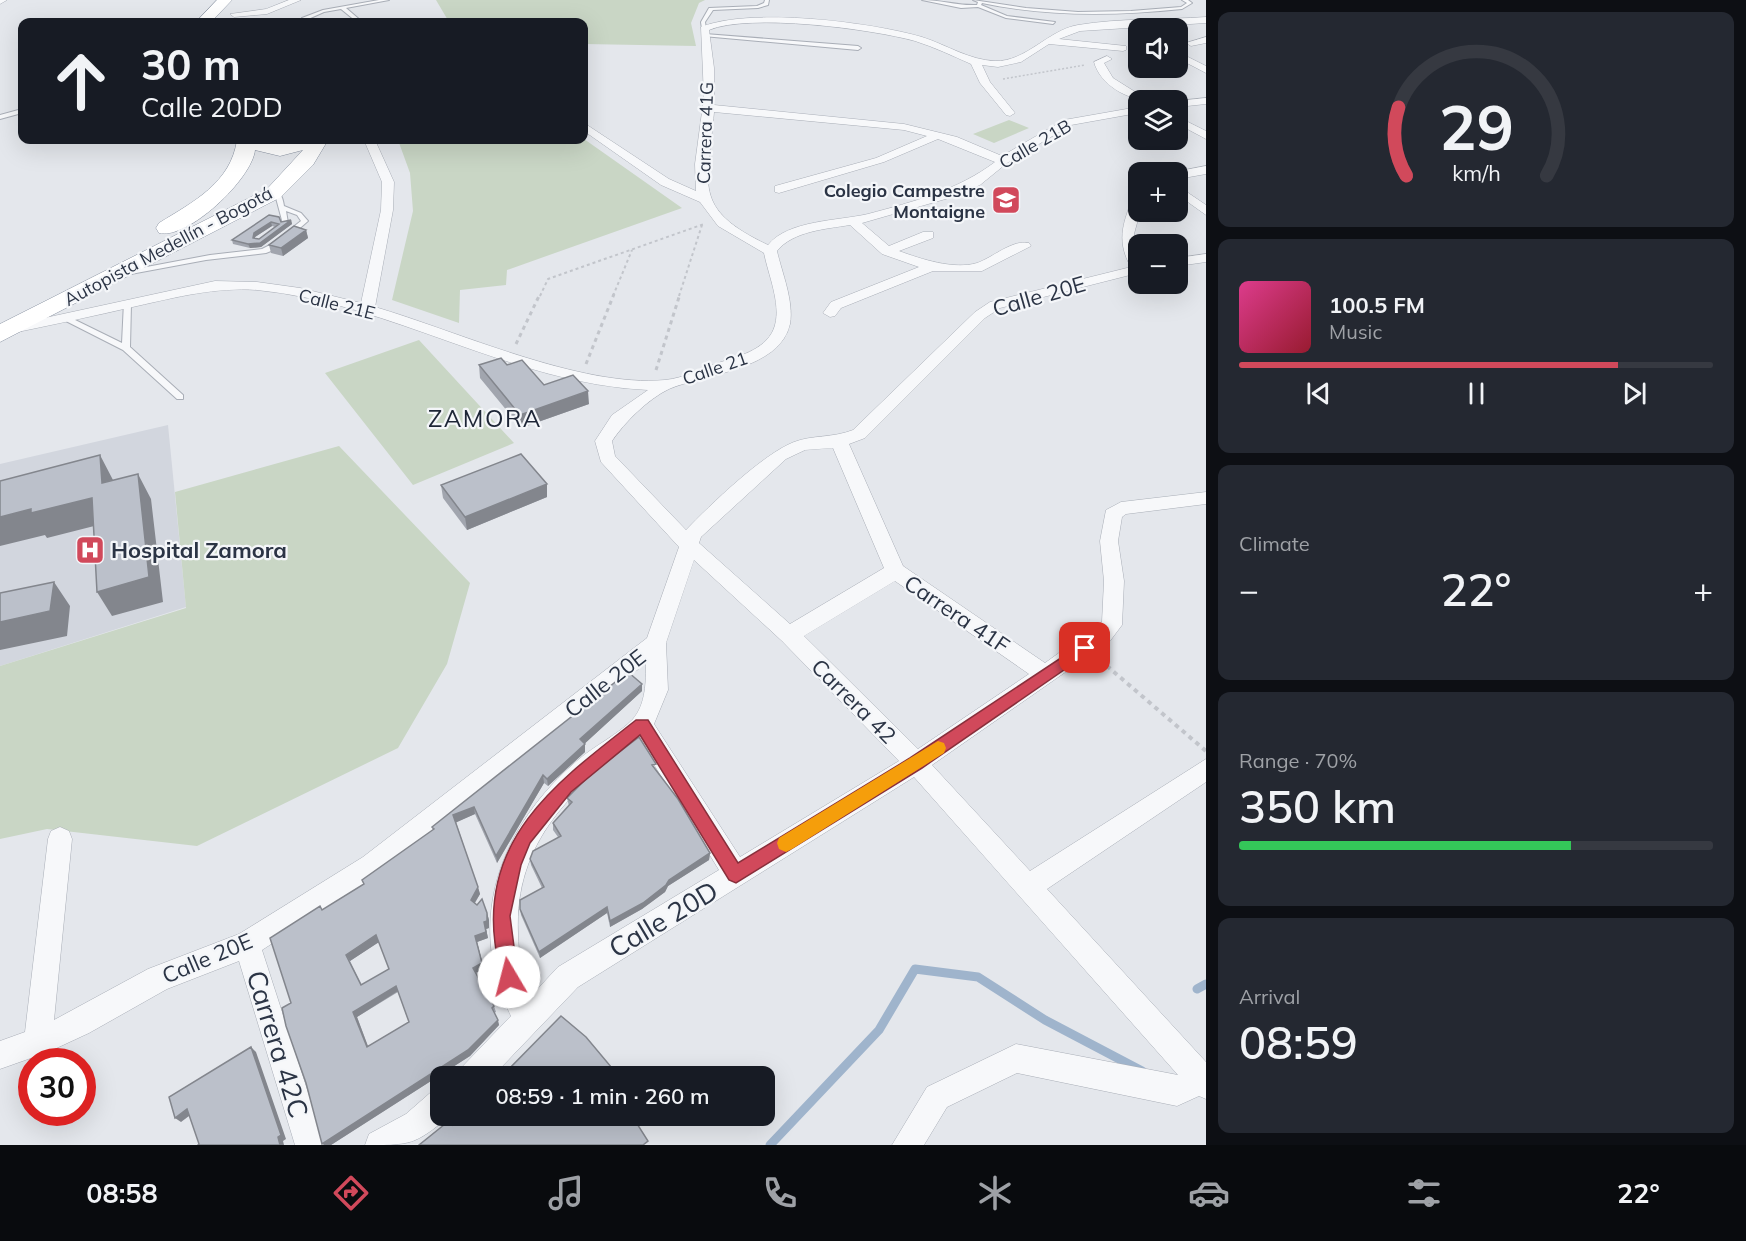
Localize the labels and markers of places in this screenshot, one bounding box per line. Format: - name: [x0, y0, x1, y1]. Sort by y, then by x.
- place label: Colegio Campestre Montaigne: [824, 179, 985, 223]
- school or university icon: Colegio Campestre Montaigne: [990, 184, 1022, 216]
- hospital icon: Hospital Zamora: [74, 534, 106, 566]
- place label: Hospital Zamora: [111, 536, 287, 564]
- pin: [1059, 622, 1110, 673]

